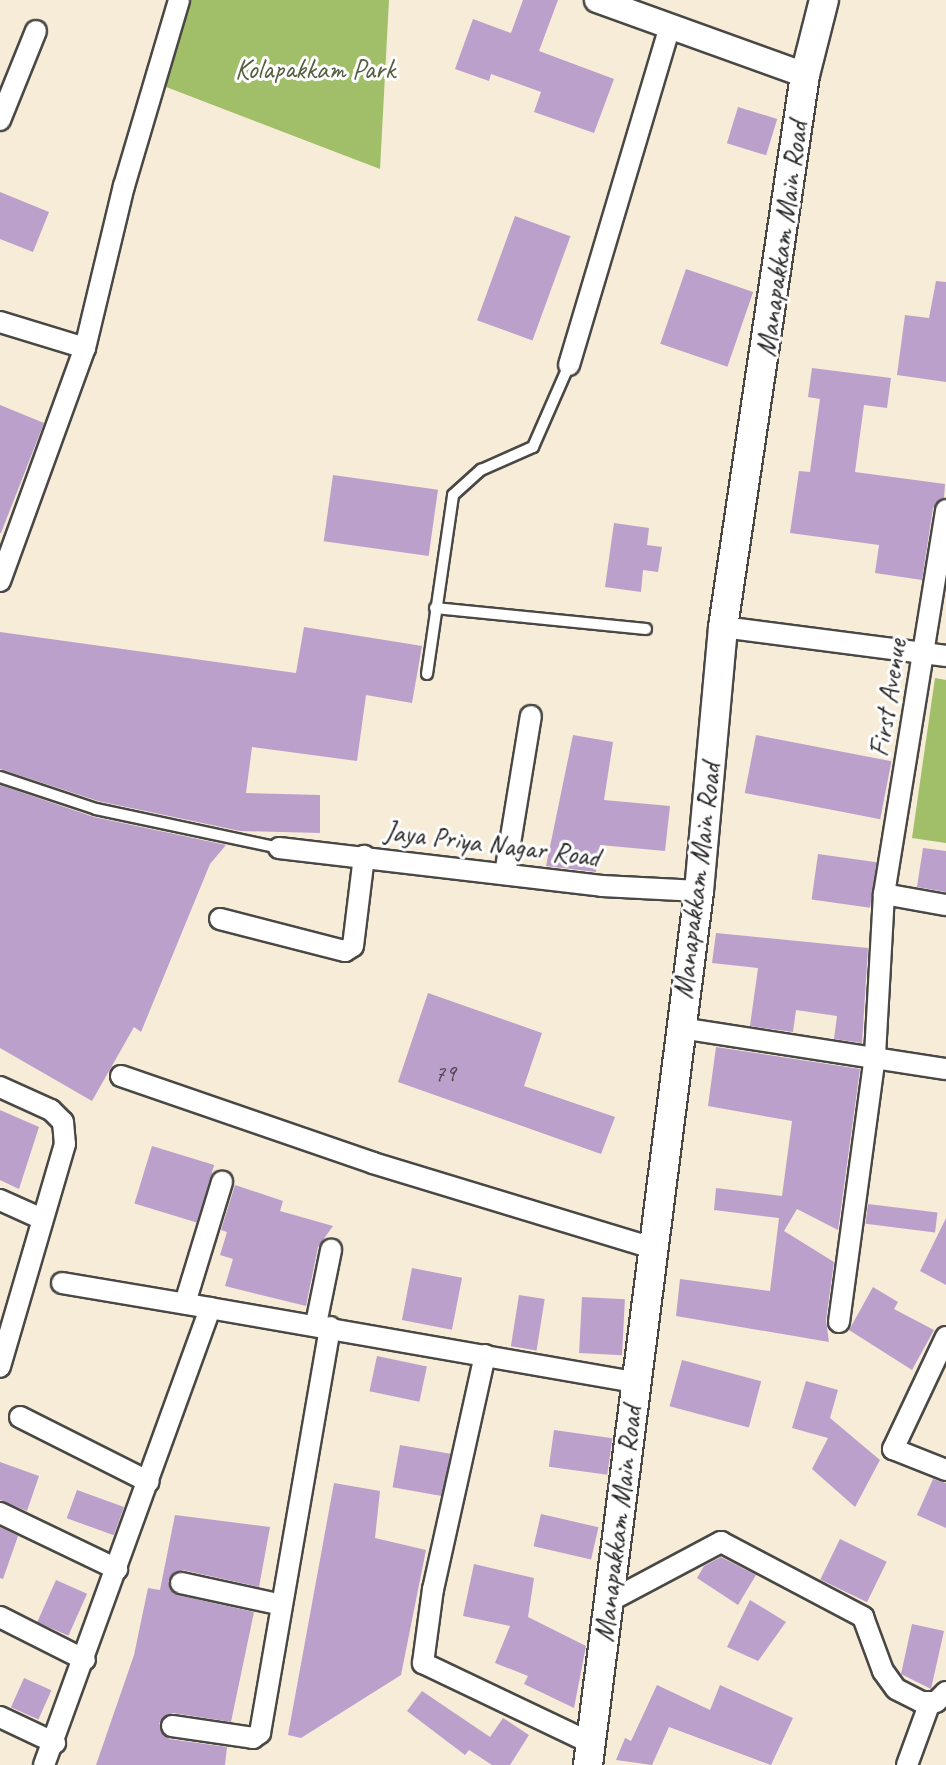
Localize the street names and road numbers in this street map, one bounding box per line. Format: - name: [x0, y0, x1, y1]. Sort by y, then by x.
- street label: Manapakkam Main Road: [749, 118, 815, 360]
- street label: First Avenue: [862, 637, 914, 759]
- street label: Manapakkam Main Road: [666, 760, 728, 1002]
- street label: Jaya Priya Nagar Road: [382, 814, 602, 874]
- street label: Manapakkam Main Road: [587, 1403, 649, 1645]

